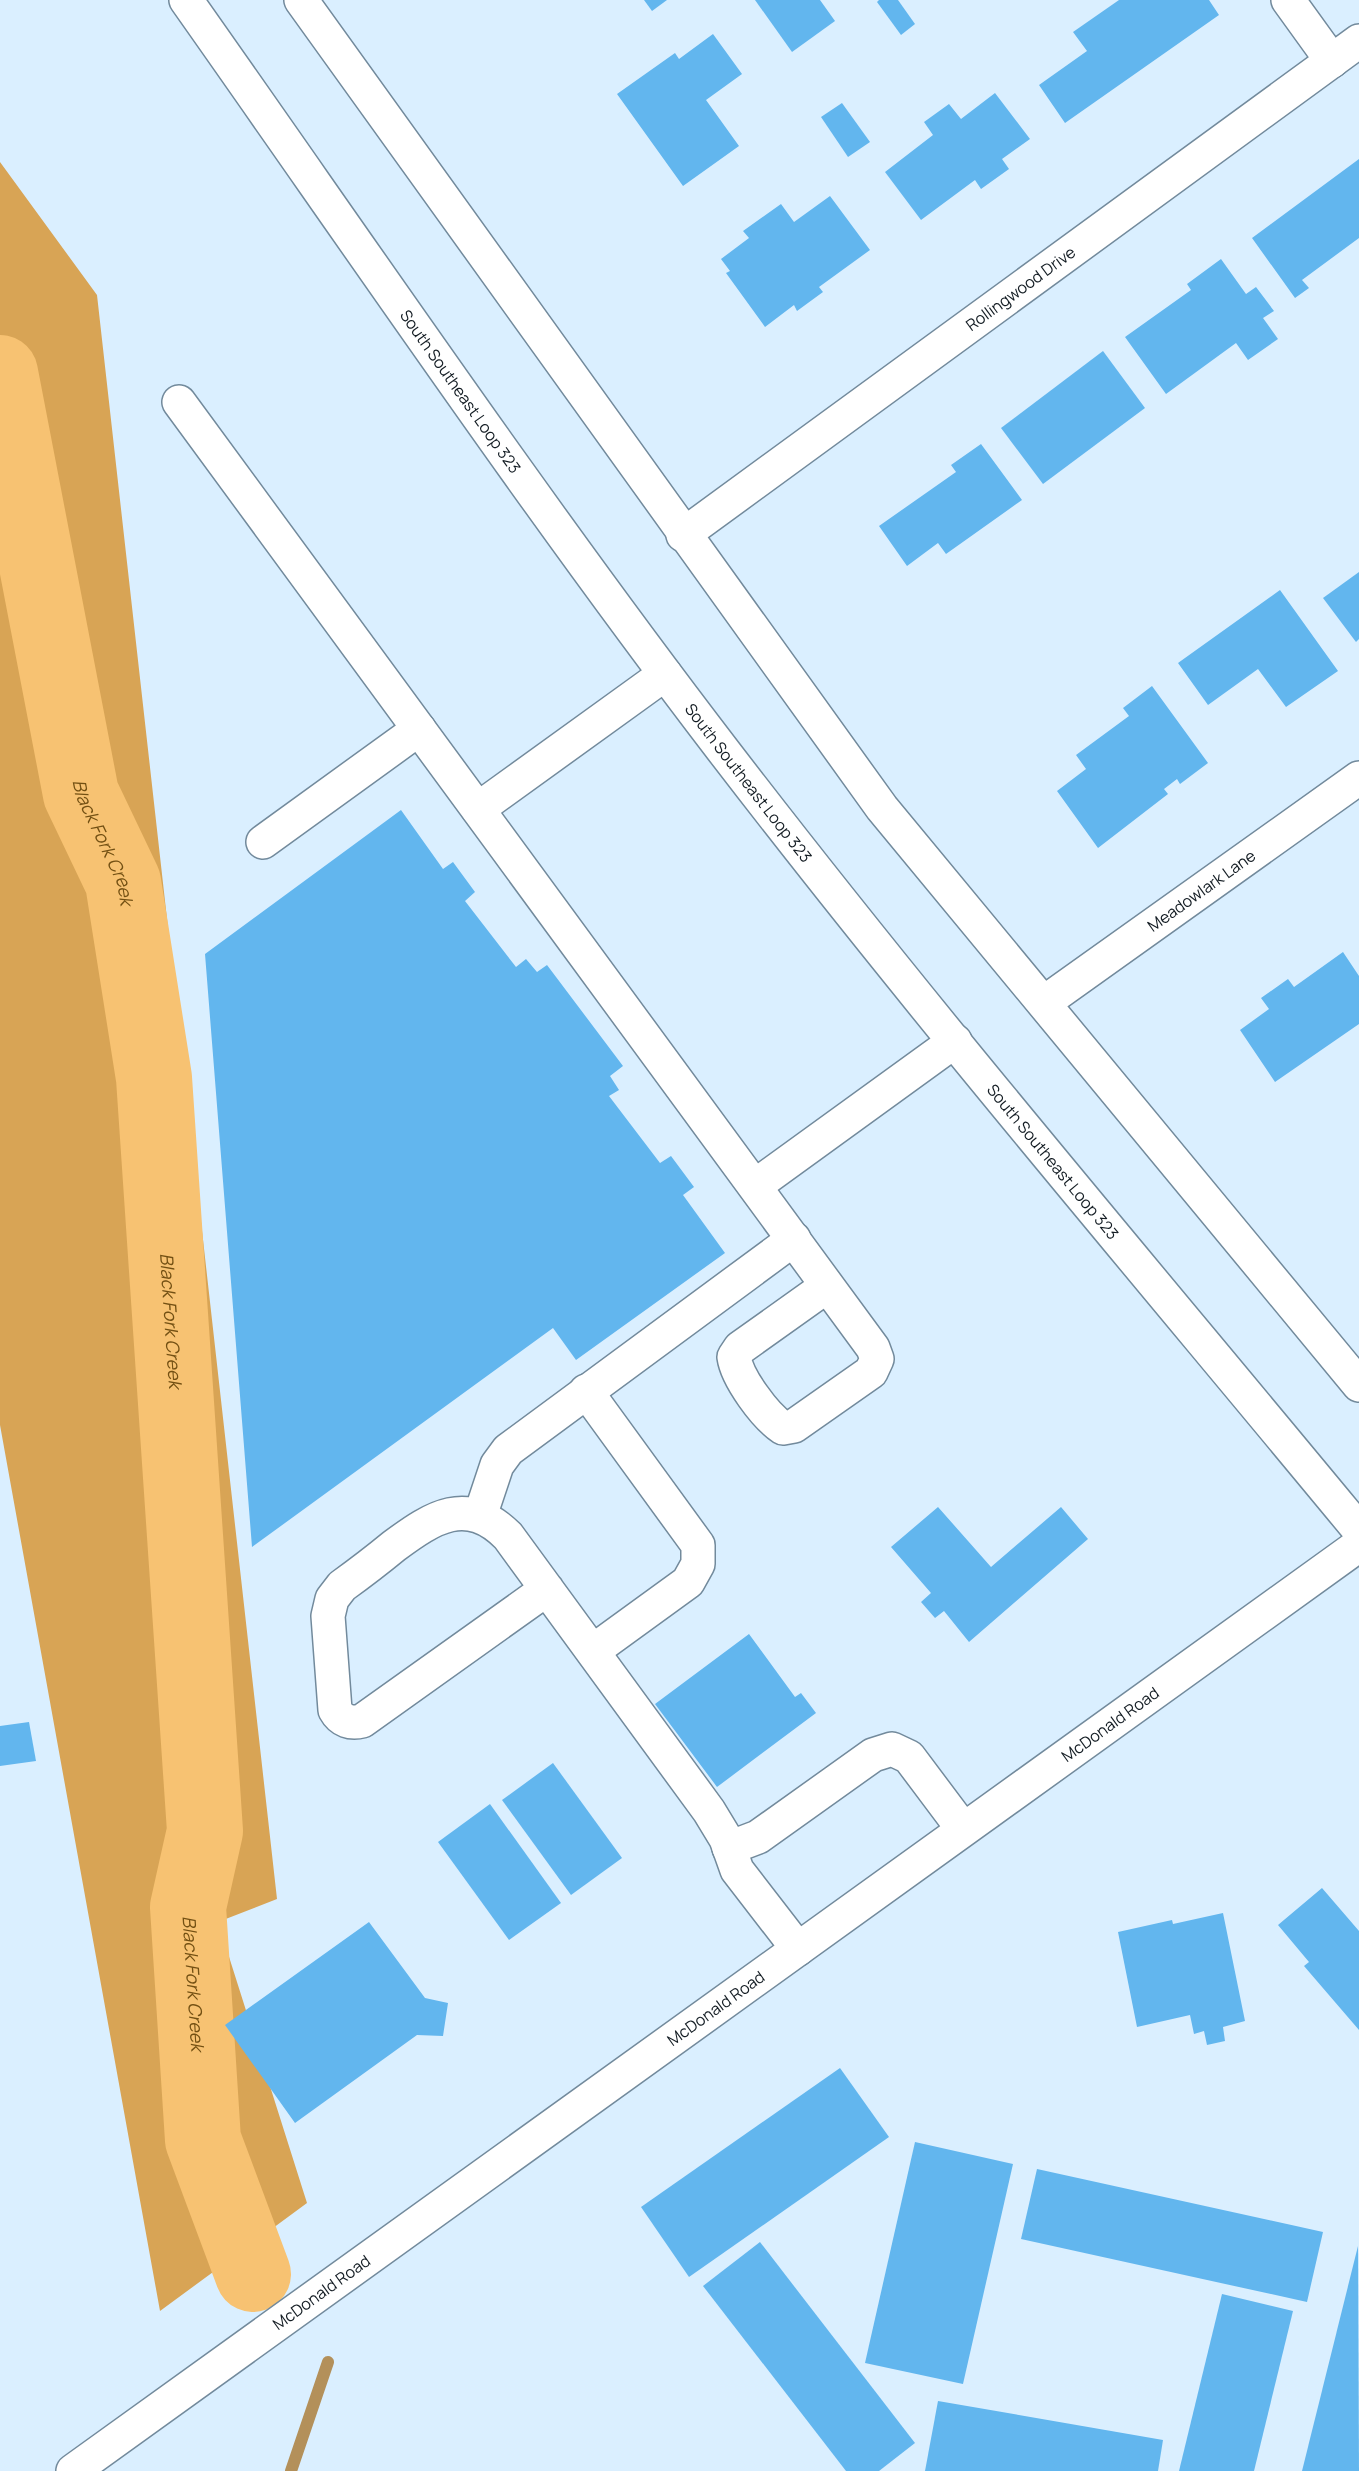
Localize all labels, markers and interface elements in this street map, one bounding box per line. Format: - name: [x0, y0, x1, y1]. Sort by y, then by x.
- street label: Rollingwood Drive: [961, 241, 1080, 336]
- street label: South Southeast Loop 323: [395, 305, 526, 478]
- street label: South Southeast Loop 323: [680, 699, 817, 867]
- water label: Black Fork Creek: [67, 777, 140, 910]
- street label: Meadowlark Lane: [1143, 844, 1260, 937]
- street label: South Southeast Loop 323: [982, 1079, 1124, 1244]
- water label: Black Fork Creek: [155, 1252, 188, 1392]
- street label: McDonald Road: [1057, 1682, 1163, 1767]
- water label: Black Fork Creek: [178, 1915, 210, 2055]
- street label: McDonald Road: [662, 1966, 769, 2051]
- street label: McDonald Road: [268, 2250, 375, 2335]

